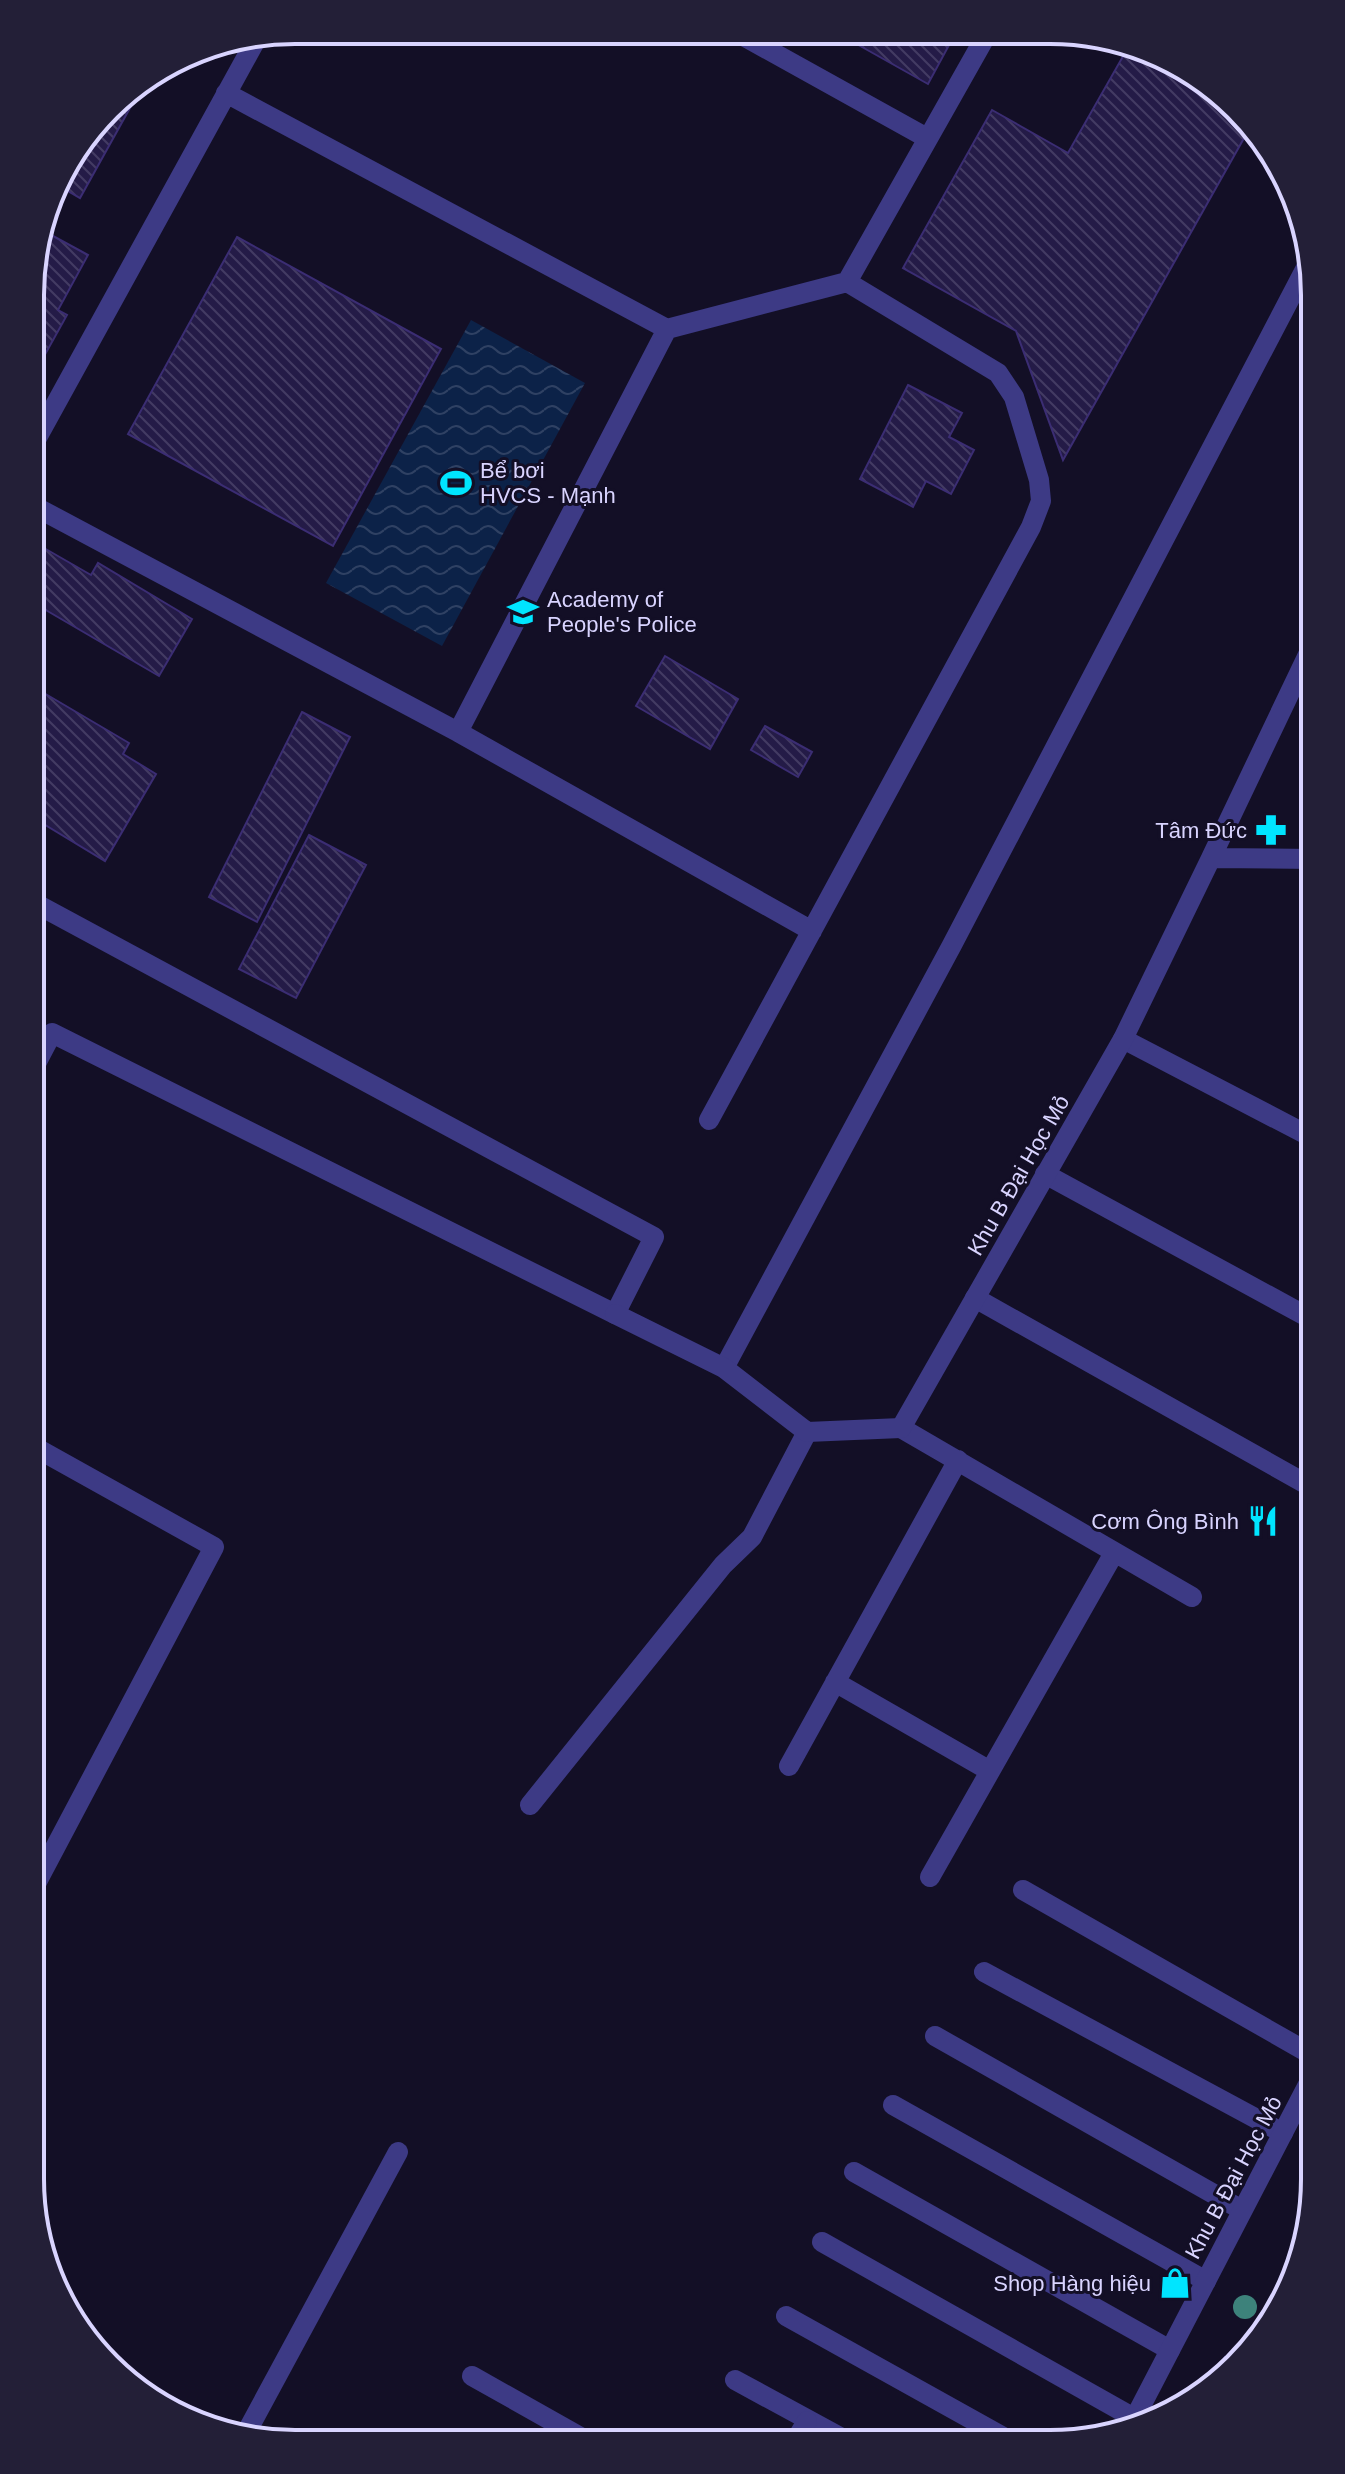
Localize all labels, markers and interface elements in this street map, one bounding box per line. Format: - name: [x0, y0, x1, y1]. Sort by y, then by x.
- place label: Bể bơi HVCS - Mạnh: [480, 458, 616, 508]
- sports icon: Bể bơi HVCS - Mạnh: [439, 466, 473, 500]
- place label: Academy of People's Police: [547, 587, 697, 637]
- school or university icon: Academy of People's Police: [506, 595, 540, 629]
- pharmacy icon: Tâm Đức: [1254, 813, 1288, 847]
- place label: Tâm Đức: [1155, 818, 1247, 843]
- street label: Khu B Đại Học Mỏ: [962, 1091, 1075, 1260]
- restaurant icon: Cơm Ông Bình: [1246, 1504, 1280, 1538]
- place label: Cơm Ông Bình: [1091, 1509, 1239, 1534]
- street label: Khu B Đại Học Mỏ: [1180, 2091, 1287, 2263]
- shop icon: Shop Hàng hiệu: [1158, 2266, 1192, 2300]
- place label: Shop Hàng hiệu: [993, 2271, 1151, 2296]

